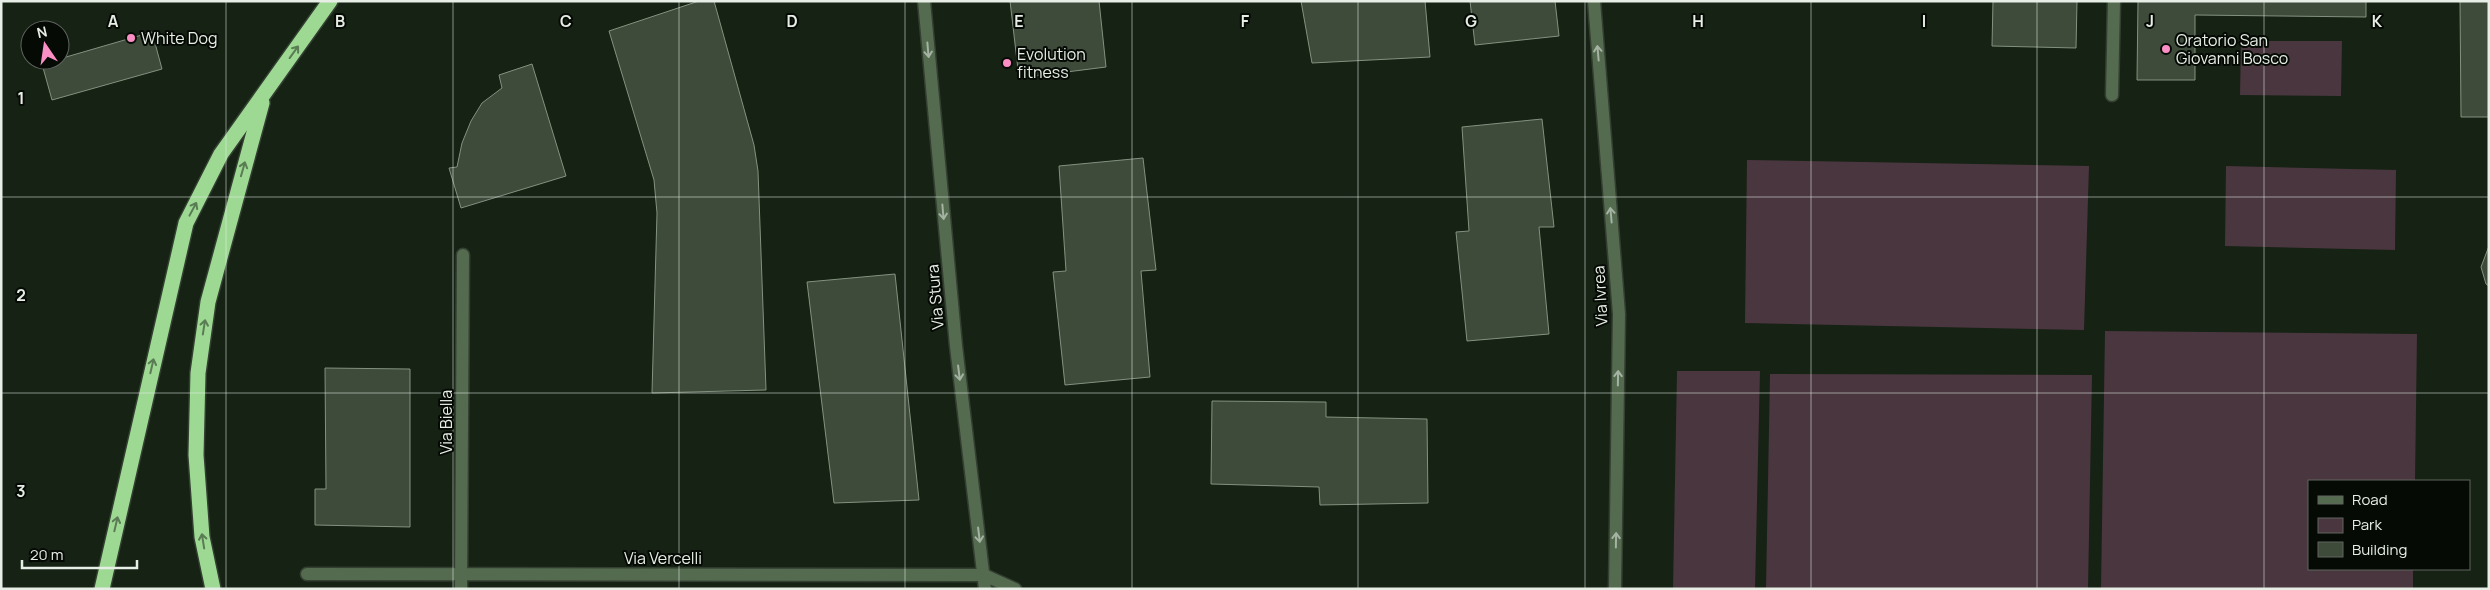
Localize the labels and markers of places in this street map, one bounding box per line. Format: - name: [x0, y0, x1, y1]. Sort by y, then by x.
- place label: White Dog: [141, 27, 218, 49]
- place label: Oratorio San Giovanni Bosco: [2176, 29, 2288, 69]
- marker: White Dog: [125, 32, 137, 44]
- place label: Evolution fitness: [1017, 43, 1086, 83]
- marker: Oratorio San Giovanni Bosco: [2160, 43, 2172, 55]
- marker: Evolution fitness: [1001, 57, 1013, 69]

